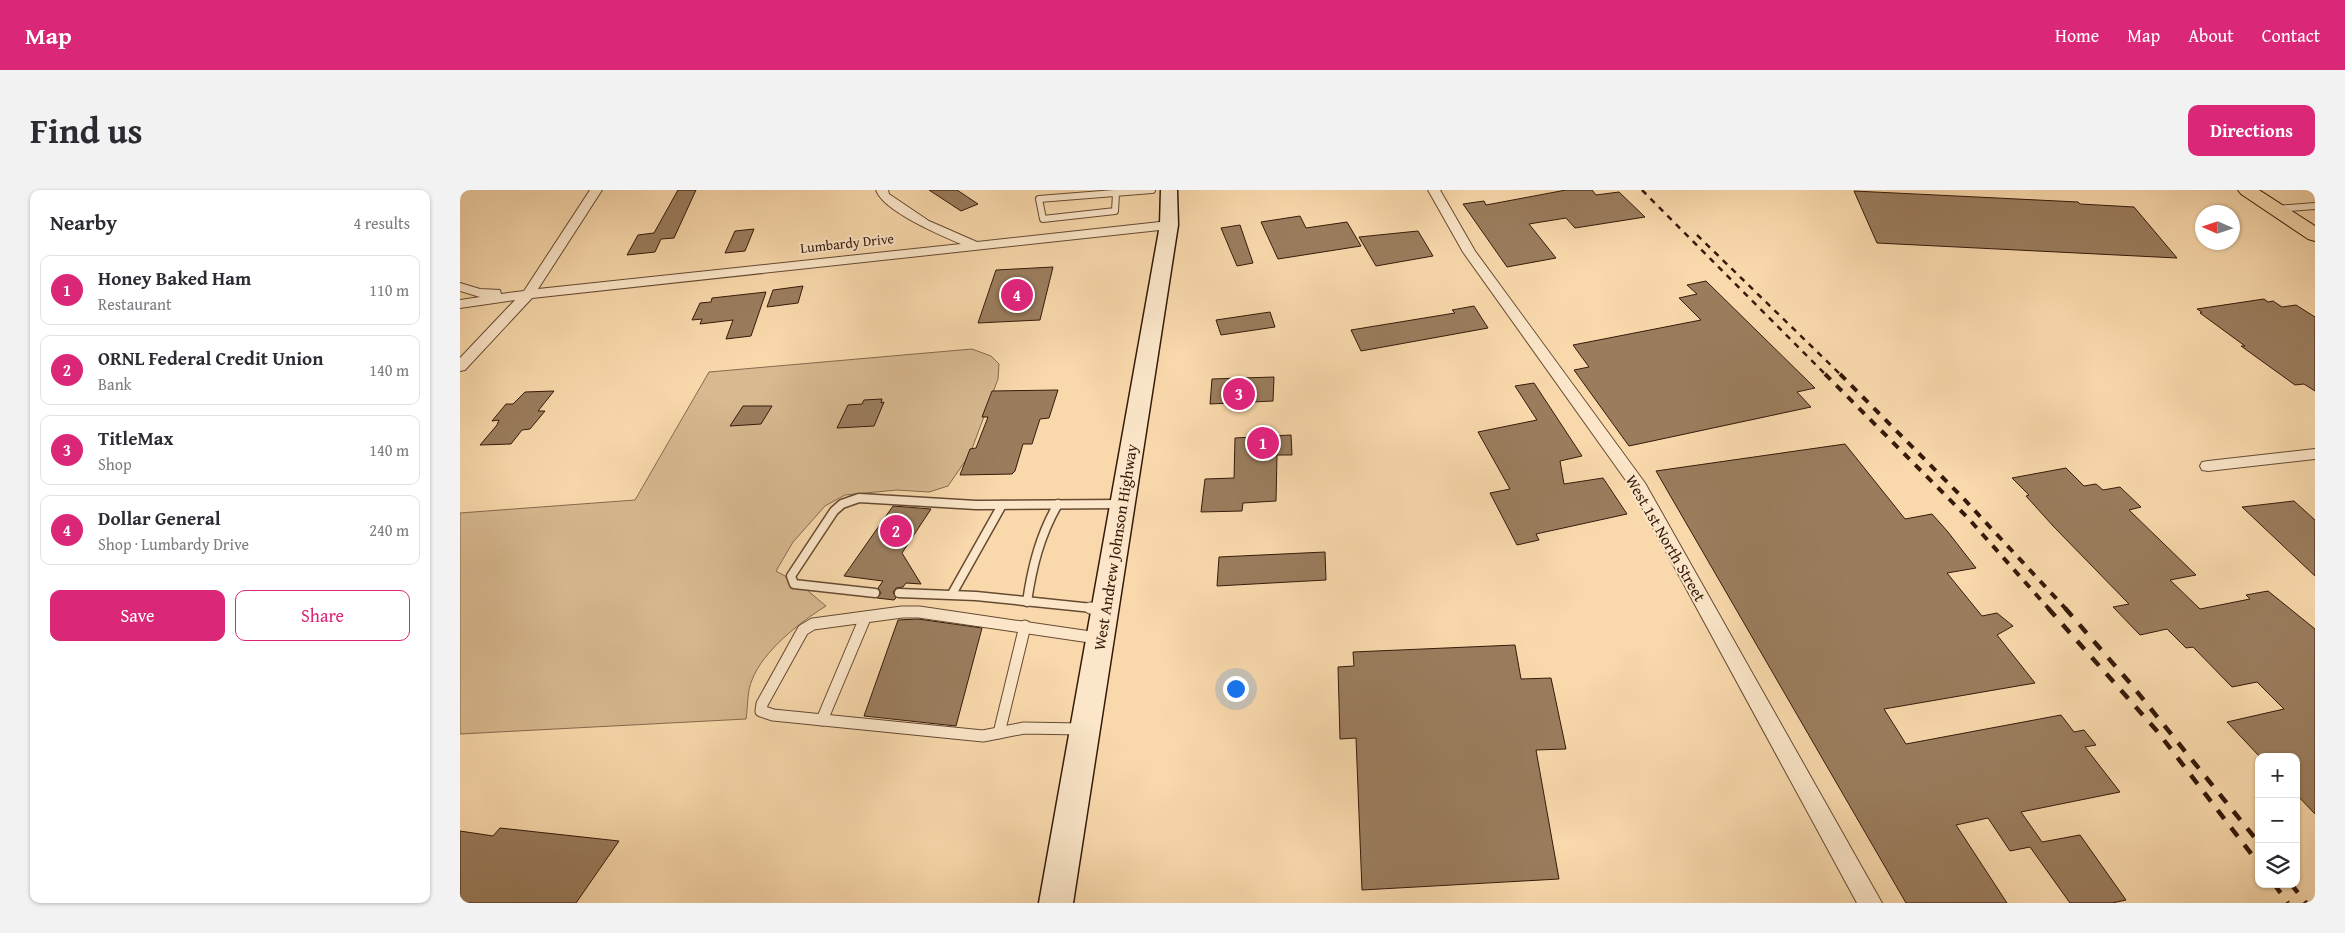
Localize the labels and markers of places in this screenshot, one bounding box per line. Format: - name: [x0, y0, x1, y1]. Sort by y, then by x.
- pin: 4: [1001, 276, 1033, 314]
- pin: 3: [1223, 375, 1255, 413]
- pin: 1: [1247, 424, 1279, 462]
- pin: 2: [880, 512, 912, 550]

